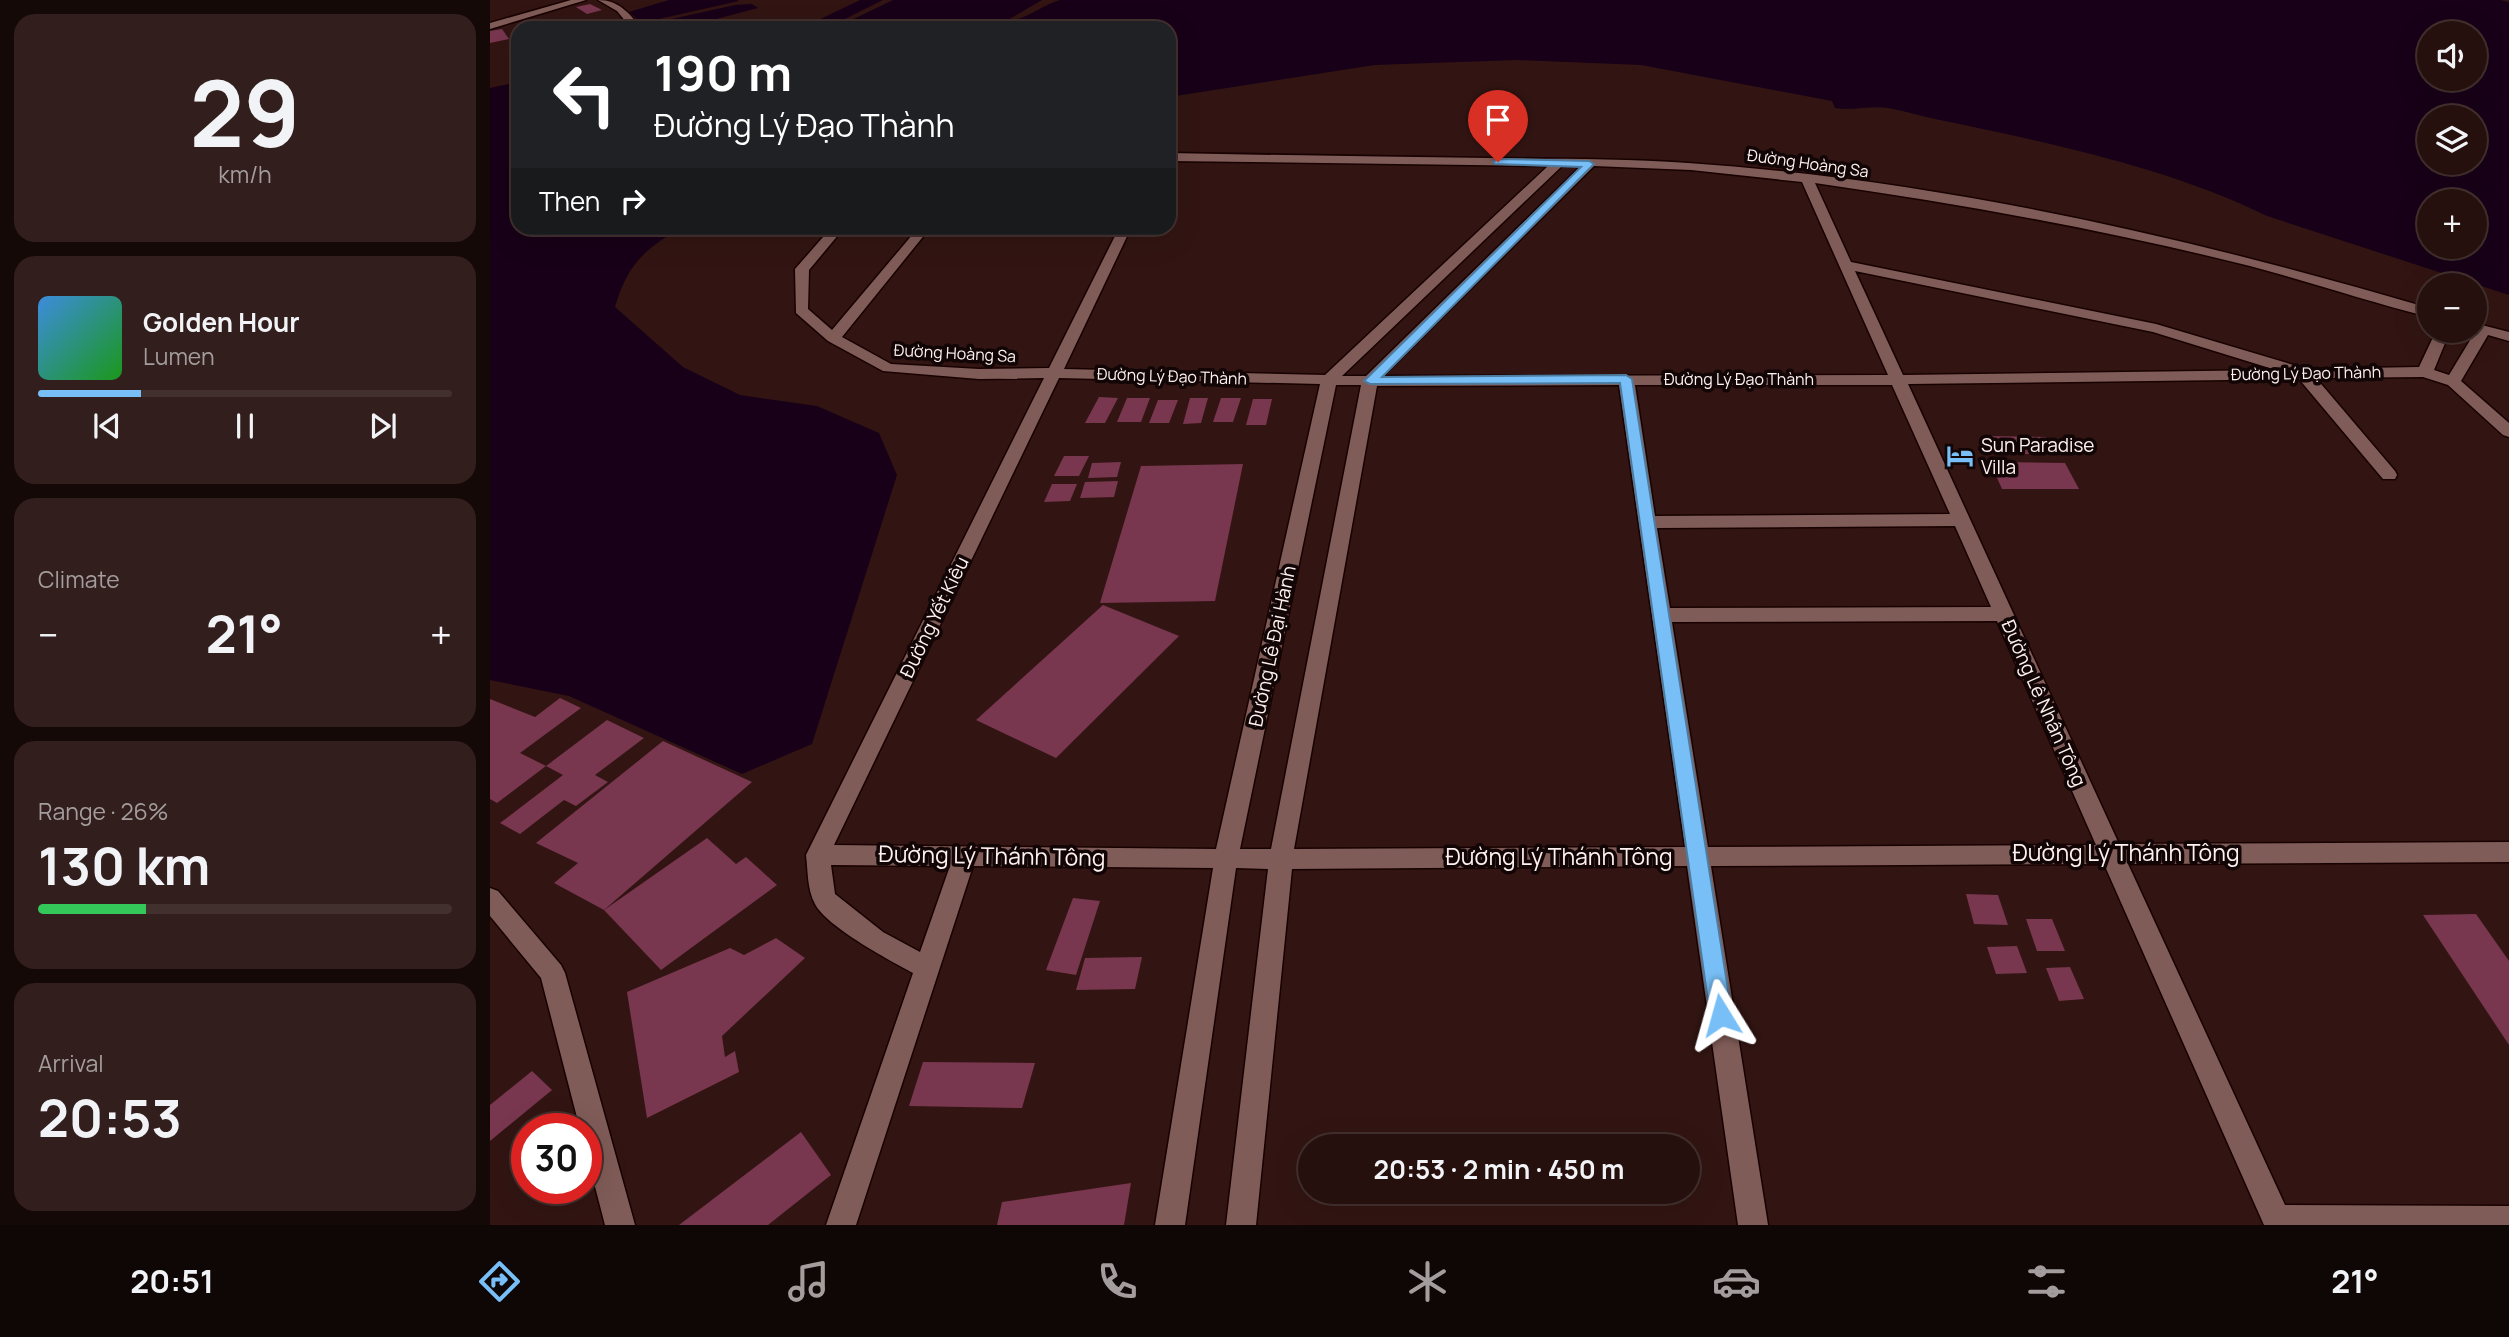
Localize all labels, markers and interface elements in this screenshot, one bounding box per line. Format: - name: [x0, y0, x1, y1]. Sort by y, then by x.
- map controls: [2417, 21, 2487, 343]
- button: sound: [2417, 21, 2487, 91]
- text: 190 m: [654, 39, 792, 106]
- icon: left: [539, 49, 630, 140]
- text: 29: [190, 50, 300, 174]
- pin: [1468, 90, 1528, 162]
- icon: arrive: [1479, 101, 1517, 139]
- text: Đường Lý Đạo Thành: [654, 103, 954, 147]
- button: layers: [2417, 105, 2487, 175]
- street label: Đường Hoàng Sa: [1746, 144, 1870, 182]
- text: km/h: [218, 158, 272, 190]
- icon: right: [614, 182, 652, 220]
- text: Then: [539, 183, 600, 219]
- button: +: [2417, 189, 2487, 259]
- button: −: [2417, 273, 2487, 343]
- text: Golden Hour: [143, 304, 300, 340]
- street label: Đường Hoàng Sa: [893, 339, 1017, 367]
- text: Lumen: [143, 340, 215, 372]
- street label: Đường Lý Đạo Thành: [2231, 361, 2381, 385]
- street label: Đường Lý Đạo Thành: [1097, 362, 1247, 390]
- street label: Đường Lý Đạo Thành: [1664, 368, 1814, 390]
- icon: previous: [88, 407, 126, 445]
- icon: pause: [226, 407, 264, 445]
- icon: next: [364, 407, 402, 445]
- place label: Sun Paradise Villa: [1981, 432, 2094, 480]
- hotel icon: Sun Paradise Villa: [1945, 441, 1975, 471]
- street label: Đường Yết Kiêu: [893, 552, 975, 682]
- text: Climate: [38, 563, 120, 595]
- street label: Đường Lê Đại Hành: [1242, 563, 1302, 729]
- text: 21°: [206, 598, 283, 669]
- text: −: [38, 608, 59, 660]
- text: +: [430, 608, 452, 660]
- street label: Đường Lê Nhân Tông: [1996, 616, 2092, 790]
- text: Range · 26%: [38, 795, 169, 827]
- text: 130 km: [38, 830, 210, 901]
- street label: Đường Lý Thánh Tông: [2012, 836, 2240, 868]
- street label: Đường Lý Thánh Tông: [878, 837, 1106, 873]
- street label: Đường Lý Thánh Tông: [1445, 840, 1673, 872]
- position arrow: [1684, 978, 1758, 1052]
- text: Arrival: [38, 1047, 104, 1079]
- text: 20:53: [38, 1082, 182, 1153]
- speed limit sign: 30: [511, 1113, 602, 1204]
- text: 20:53 · 2 min · 450 m: [1374, 1151, 1624, 1187]
- icon: directions: [475, 1257, 524, 1306]
- icon: music: [784, 1257, 833, 1306]
- icon: phone: [1093, 1257, 1142, 1306]
- icon: climate: [1403, 1257, 1452, 1306]
- icon: car: [1712, 1257, 1761, 1306]
- icon: filters: [2022, 1257, 2071, 1306]
- text: 20:51: [130, 1259, 214, 1303]
- text: 21°: [2331, 1259, 2379, 1303]

